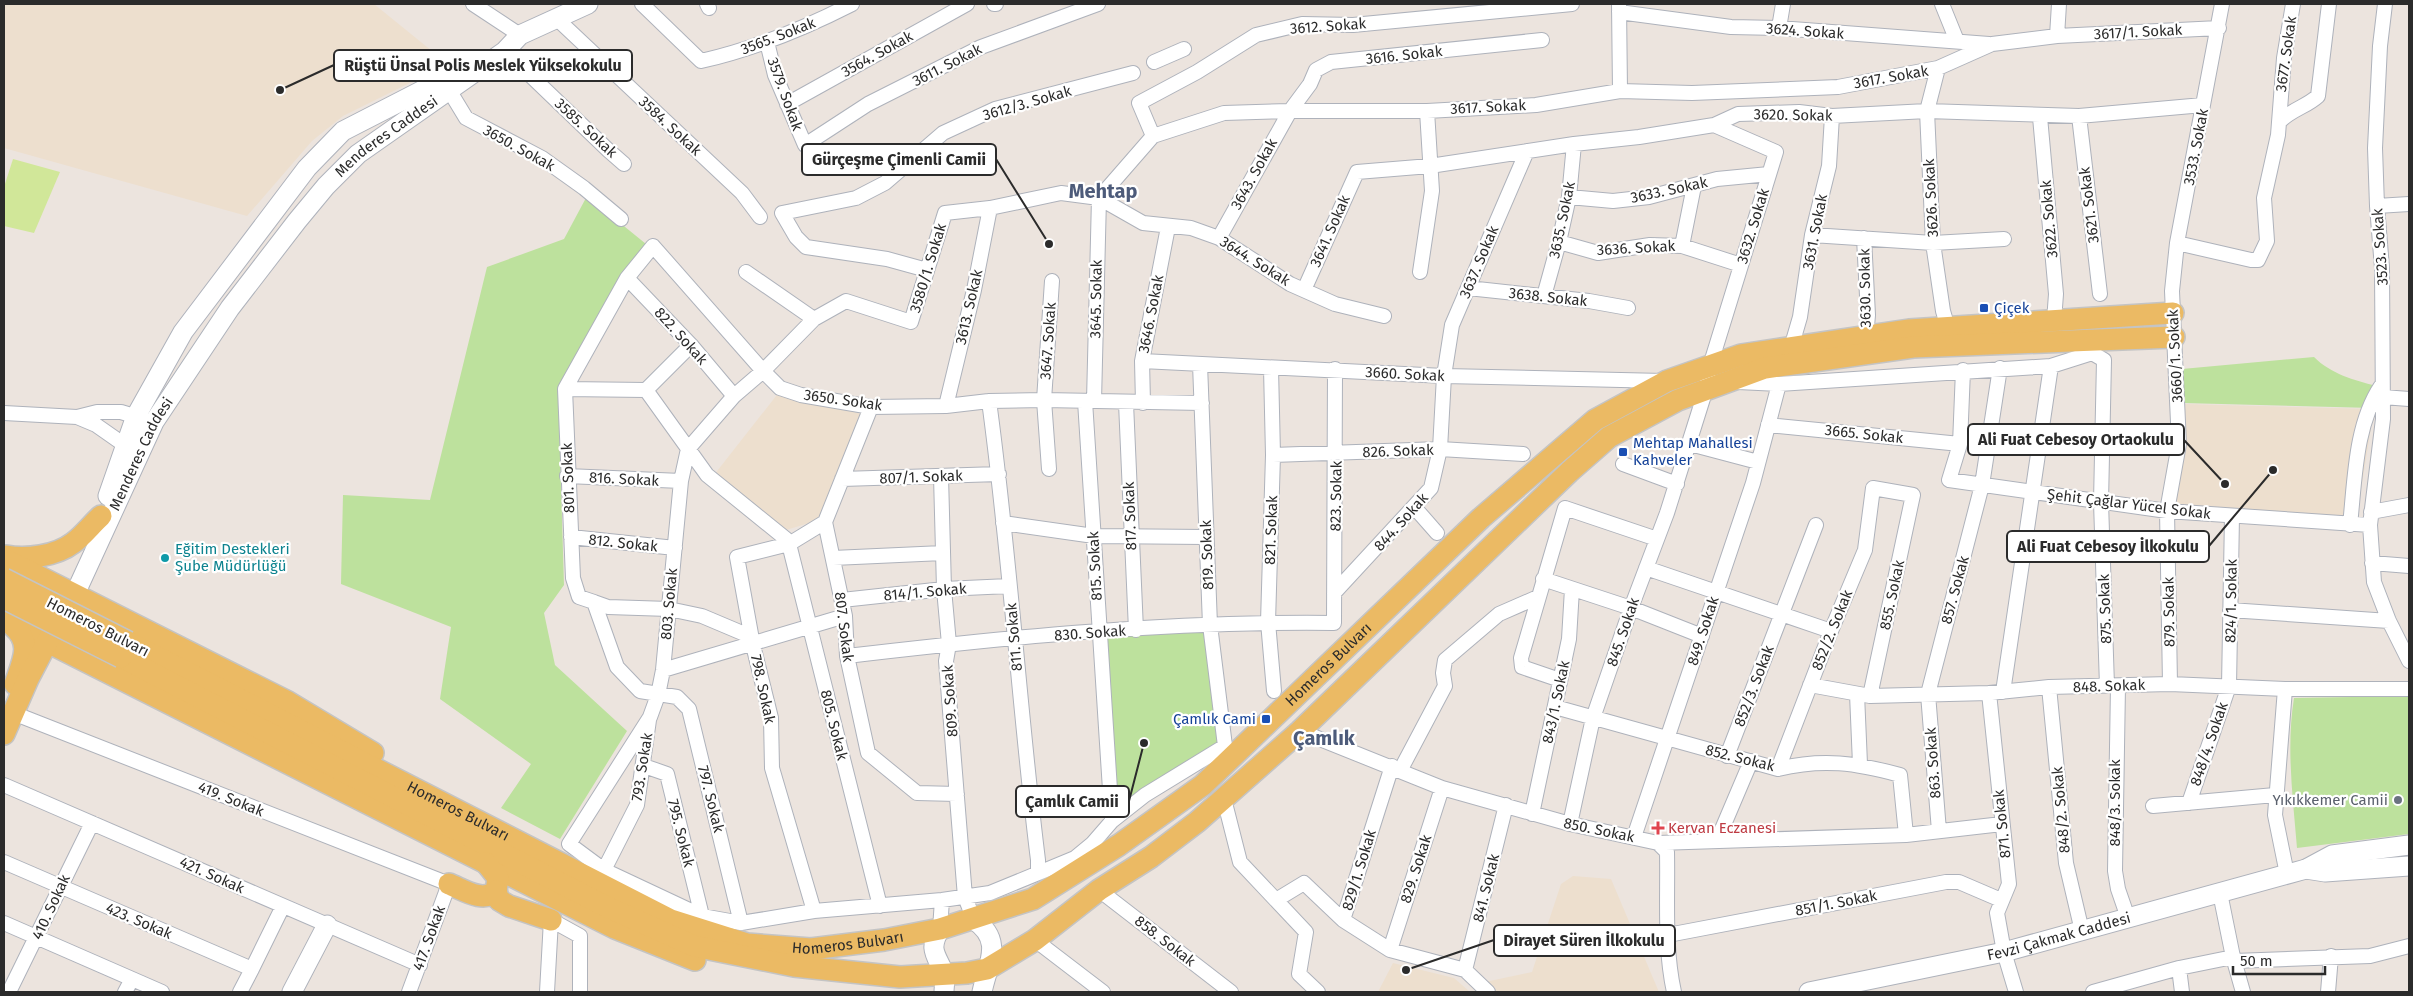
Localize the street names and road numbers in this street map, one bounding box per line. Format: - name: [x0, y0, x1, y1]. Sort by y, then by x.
- street label: 3565. Sokak: [738, 13, 818, 58]
- street label: 3612. Sokak: [1289, 14, 1367, 38]
- street label: 3677. Sokak: [2272, 15, 2300, 93]
- street label: 3624. Sokak: [1765, 19, 1845, 43]
- street label: 3617/1. Sokak: [2093, 21, 2183, 43]
- street label: 3564. Sokak: [838, 27, 916, 81]
- street label: 3611. Sokak: [909, 40, 985, 90]
- street label: 3616. Sokak: [1365, 42, 1444, 68]
- street label: 3579. Sokak: [763, 55, 807, 133]
- street label: 3617. Sokak: [1852, 62, 1930, 92]
- street label: 3612/3. Sokak: [981, 82, 1074, 124]
- street label: Menderes Caddesi: [331, 92, 441, 181]
- street label: 3584. Sokak: [635, 92, 705, 160]
- street label: 3585. Sokak: [551, 95, 621, 162]
- street label: 3617. Sokak: [1450, 96, 1527, 118]
- street label: 3620. Sokak: [1753, 105, 1833, 125]
- street label: 3533. Sokak: [2180, 107, 2212, 187]
- street label: 3650. Sokak: [480, 121, 558, 175]
- street label: 3643. Sokak: [1227, 135, 1281, 213]
- street label: 3626. Sokak: [1920, 158, 1942, 238]
- street label: 3621. Sokak: [2075, 166, 2103, 244]
- street label: 3633. Sokak: [1629, 173, 1709, 207]
- street label: 3622. Sokak: [2037, 179, 2061, 259]
- street label: 3635. Sokak: [1545, 180, 1579, 260]
- street label: 3632. Sokak: [1733, 186, 1773, 266]
- street label: 3641. Sokak: [1306, 192, 1354, 270]
- street label: 3631. Sokak: [1799, 192, 1831, 271]
- street label: 3523. Sokak: [2368, 207, 2392, 286]
- street label: 3580/1. Sokak: [906, 221, 950, 315]
- street label: 3637. Sokak: [1456, 223, 1502, 301]
- street label: 3644. Sokak: [1217, 232, 1294, 290]
- street label: 3636. Sokak: [1596, 237, 1676, 259]
- street label: 3630. Sokak: [1855, 248, 1875, 328]
- street label: 3645. Sokak: [1086, 259, 1106, 338]
- street label: 3613. Sokak: [952, 267, 986, 346]
- street label: 3646. Sokak: [1135, 273, 1167, 355]
- street label: 3638. Sokak: [1508, 284, 1588, 310]
- street label: 3647. Sokak: [1036, 301, 1060, 380]
- street label: 822. Sokak: [651, 304, 712, 369]
- street label: 3660/1. Sokak: [2164, 309, 2186, 403]
- street label: 3660. Sokak: [1365, 363, 1446, 385]
- street label: 3650. Sokak: [803, 386, 884, 414]
- street label: Menderes Caddesi: [106, 394, 177, 513]
- street label: 3665. Sokak: [1824, 421, 1904, 447]
- street label: 826. Sokak: [1362, 441, 1434, 461]
- street label: 801. Sokak: [558, 442, 578, 514]
- street label: 823. Sokak: [1326, 460, 1346, 532]
- street label: 807/1. Sokak: [879, 467, 963, 487]
- street label: 816. Sokak: [589, 468, 660, 490]
- street label: 817. Sokak: [1120, 481, 1140, 551]
- street label: Şehit Çağlar Yücel Sokak: [2046, 485, 2212, 523]
- street label: 844. Sokak: [1370, 489, 1432, 555]
- street label: 821. Sokak: [1261, 495, 1281, 565]
- street label: 819. Sokak: [1197, 519, 1217, 590]
- street label: 812. Sokak: [587, 530, 659, 556]
- street label: 815. Sokak: [1084, 530, 1106, 601]
- street label: 857. Sokak: [1937, 554, 1973, 626]
- street label: 855. Sokak: [1876, 558, 1908, 632]
- street label: 824/1. Sokak: [2221, 559, 2241, 643]
- street label: 803. Sokak: [657, 567, 681, 641]
- street label: 875. Sokak: [2095, 573, 2115, 644]
- street label: 879. Sokak: [2159, 576, 2179, 647]
- street label: 814/1. Sokak: [883, 579, 968, 605]
- street label: 852/2. Sokak: [1808, 587, 1856, 673]
- street label: 807. Sokak: [831, 591, 857, 664]
- street label: Homeros Bulvarı: [44, 593, 152, 661]
- street label: 849. Sokak: [1683, 594, 1723, 668]
- street label: 845. Sokak: [1603, 595, 1643, 669]
- street label: 811. Sokak: [1002, 602, 1026, 672]
- street label: Homeros Bulvarı: [1282, 619, 1375, 710]
- street label: 830. Sokak: [1053, 621, 1127, 644]
- street label: 852/3. Sokak: [1730, 642, 1778, 729]
- street label: 798. Sokak: [747, 653, 779, 726]
- street label: 843/1. Sokak: [1538, 659, 1574, 745]
- street label: 809. Sokak: [938, 664, 961, 738]
- street label: 848. Sokak: [2073, 676, 2146, 696]
- street label: 805. Sokak: [817, 688, 852, 762]
- street label: 848/4. Sokak: [2186, 699, 2232, 788]
- street label: 863. Sokak: [1922, 726, 1944, 799]
- street label: 793. Sokak: [628, 731, 656, 803]
- street label: 852. Sokak: [1703, 741, 1777, 775]
- street label: 848/3. Sokak: [2106, 759, 2124, 847]
- street label: 797. Sokak: [694, 764, 728, 835]
- street label: 848/2. Sokak: [2048, 766, 2074, 854]
- street label: Homeros Bulvarı: [404, 777, 512, 845]
- street label: 419. Sokak: [196, 778, 267, 820]
- street label: 871. Sokak: [1989, 789, 2015, 859]
- street label: 795. Sokak: [664, 797, 698, 869]
- street label: 850. Sokak: [1562, 814, 1636, 846]
- street label: 829/1. Sokak: [1338, 827, 1380, 913]
- street label: 829. Sokak: [1396, 832, 1436, 906]
- street label: 841. Sokak: [1469, 852, 1503, 924]
- street label: 421. Sokak: [177, 853, 247, 897]
- street label: 410. Sokak: [28, 871, 74, 942]
- street label: 851/1. Sokak: [1794, 886, 1879, 920]
- street label: 423. Sokak: [103, 899, 175, 943]
- street label: 417. Sokak: [409, 903, 449, 973]
- street label: Fevzi Çakmak Caddesi: [1986, 909, 2133, 964]
- street label: 858. Sokak: [1131, 912, 1199, 970]
- street label: Homeros Bulvarı: [791, 927, 905, 958]

